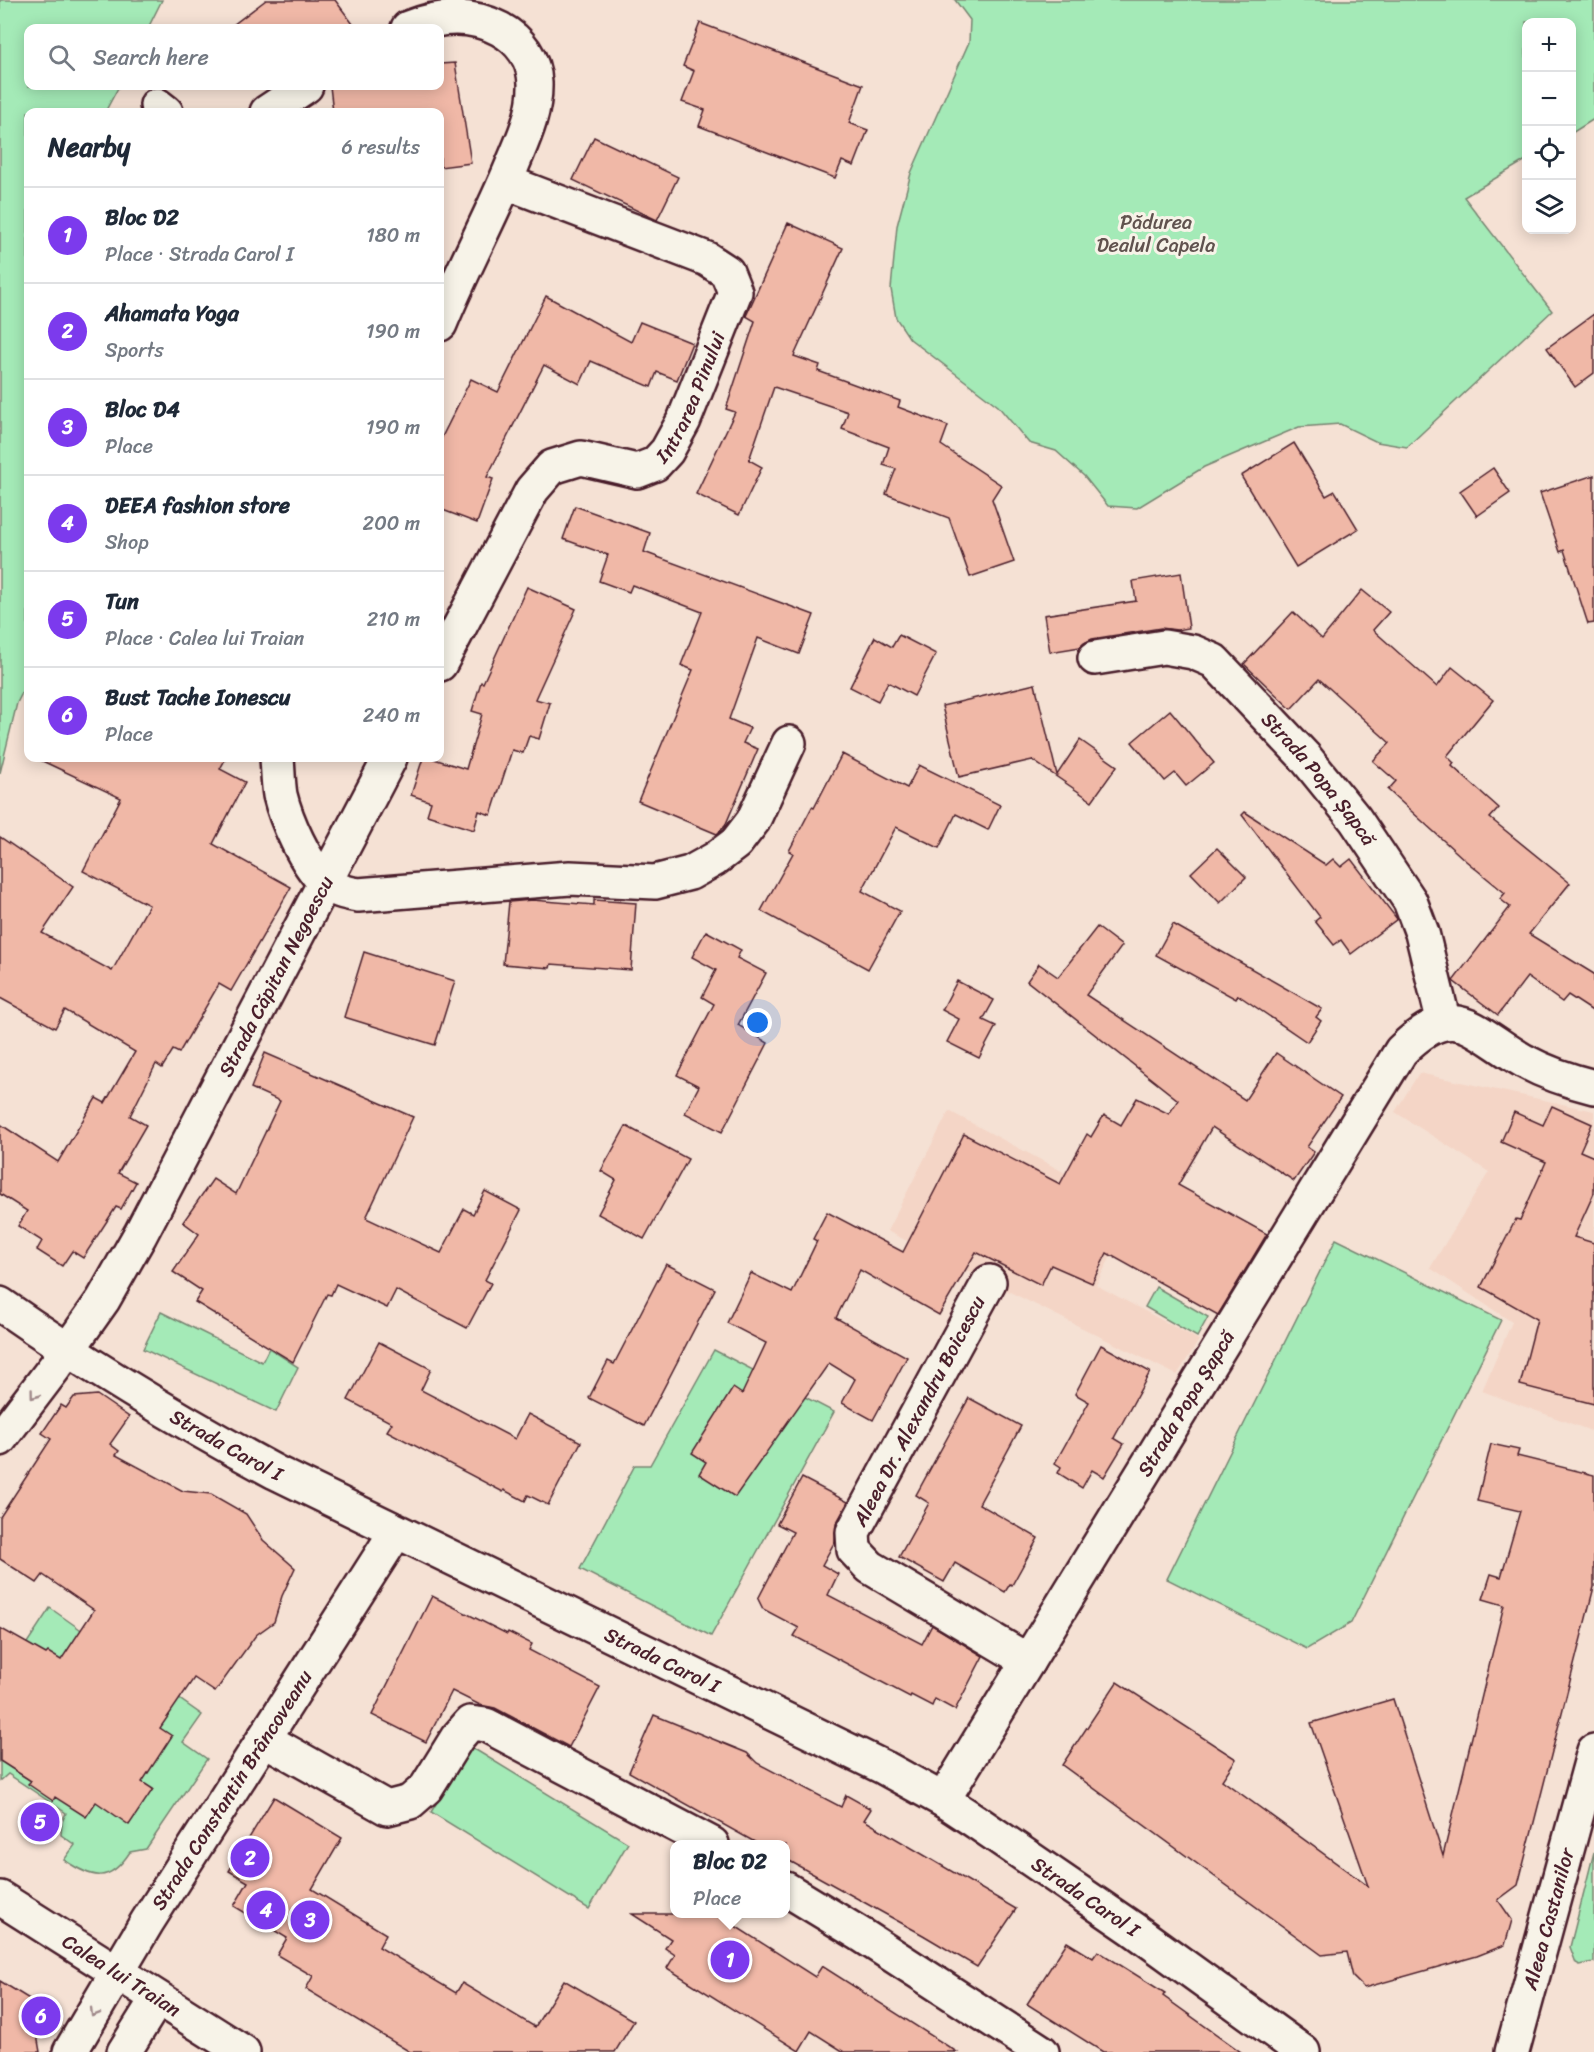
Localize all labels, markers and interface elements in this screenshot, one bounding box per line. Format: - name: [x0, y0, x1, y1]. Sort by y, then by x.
- map controls: [1522, 18, 1576, 234]
- button: +: [1522, 18, 1576, 72]
- search box: [24, 24, 444, 90]
- text: Search here: [93, 38, 209, 77]
- icon: search: [45, 41, 78, 74]
- button: −: [1522, 72, 1576, 126]
- text: Nearby: [48, 124, 130, 170]
- button: locate: [1522, 126, 1576, 180]
- text: 6 results: [341, 130, 420, 165]
- button: layers: [1522, 180, 1576, 234]
- text: Bloc D2: [105, 198, 179, 237]
- park label: Pădurea Dealul Capela: [1097, 205, 1215, 263]
- text: 1: [63, 218, 72, 253]
- text: 180 m: [366, 218, 420, 253]
- text: Place · Strada Carol I: [105, 237, 294, 272]
- text: Ahamata Yoga: [105, 294, 239, 333]
- text: 2: [62, 314, 73, 349]
- text: 190 m: [366, 314, 420, 349]
- street label: Intrarea Pinului: [646, 325, 736, 472]
- text: Sports: [105, 333, 164, 368]
- text: Bloc D4: [105, 390, 180, 429]
- text: 3: [62, 410, 73, 445]
- text: 190 m: [366, 410, 420, 445]
- text: Place: [105, 429, 153, 464]
- text: DEEA fashion store: [105, 486, 290, 525]
- text: 4: [61, 506, 74, 541]
- text: 200 m: [363, 506, 420, 541]
- text: Shop: [105, 525, 149, 560]
- text: Tun: [105, 582, 139, 621]
- text: 5: [61, 602, 74, 637]
- text: 210 m: [367, 602, 420, 637]
- text: Place · Calea lui Traian: [105, 621, 304, 656]
- text: Bust Tache Ionescu: [105, 678, 291, 717]
- text: 6: [62, 698, 73, 733]
- text: 240 m: [363, 698, 420, 733]
- street label: Strada Popa Șapcă: [1253, 703, 1386, 854]
- text: Place: [105, 717, 153, 752]
- street label: Strada Căpitan Negoescu: [208, 869, 343, 1083]
- your location: [743, 1008, 772, 1037]
- street label: Aleea Dr. Alexandru Boicescu: [843, 1289, 995, 1534]
- street label: Strada Popa Șapcă: [1127, 1322, 1244, 1483]
- one-way arrow: [30, 1388, 41, 1399]
- street label: Strada Carol I: [163, 1399, 290, 1491]
- street label: Strada Carol I: [598, 1617, 727, 1703]
- street label: Strada Constantin Brâncoveanu: [141, 1662, 322, 1917]
- pin: 5: [20, 1800, 60, 1844]
- pin: 2: [230, 1836, 270, 1880]
- popup: [670, 1840, 790, 1918]
- text: Bloc D2: [693, 1842, 767, 1881]
- street label: Aleea Castanilor: [1512, 1842, 1585, 1995]
- street label: Strada Carol I: [1024, 1847, 1148, 1947]
- text: Place: [693, 1881, 741, 1916]
- pin: 4: [246, 1888, 286, 1932]
- pin: 3: [290, 1898, 330, 1942]
- street label: Calea lui Traian: [55, 1924, 188, 2026]
- pin: 1: [710, 1938, 750, 1982]
- pin: 6: [22, 1994, 60, 2038]
- one-way arrow: [89, 2007, 101, 2017]

